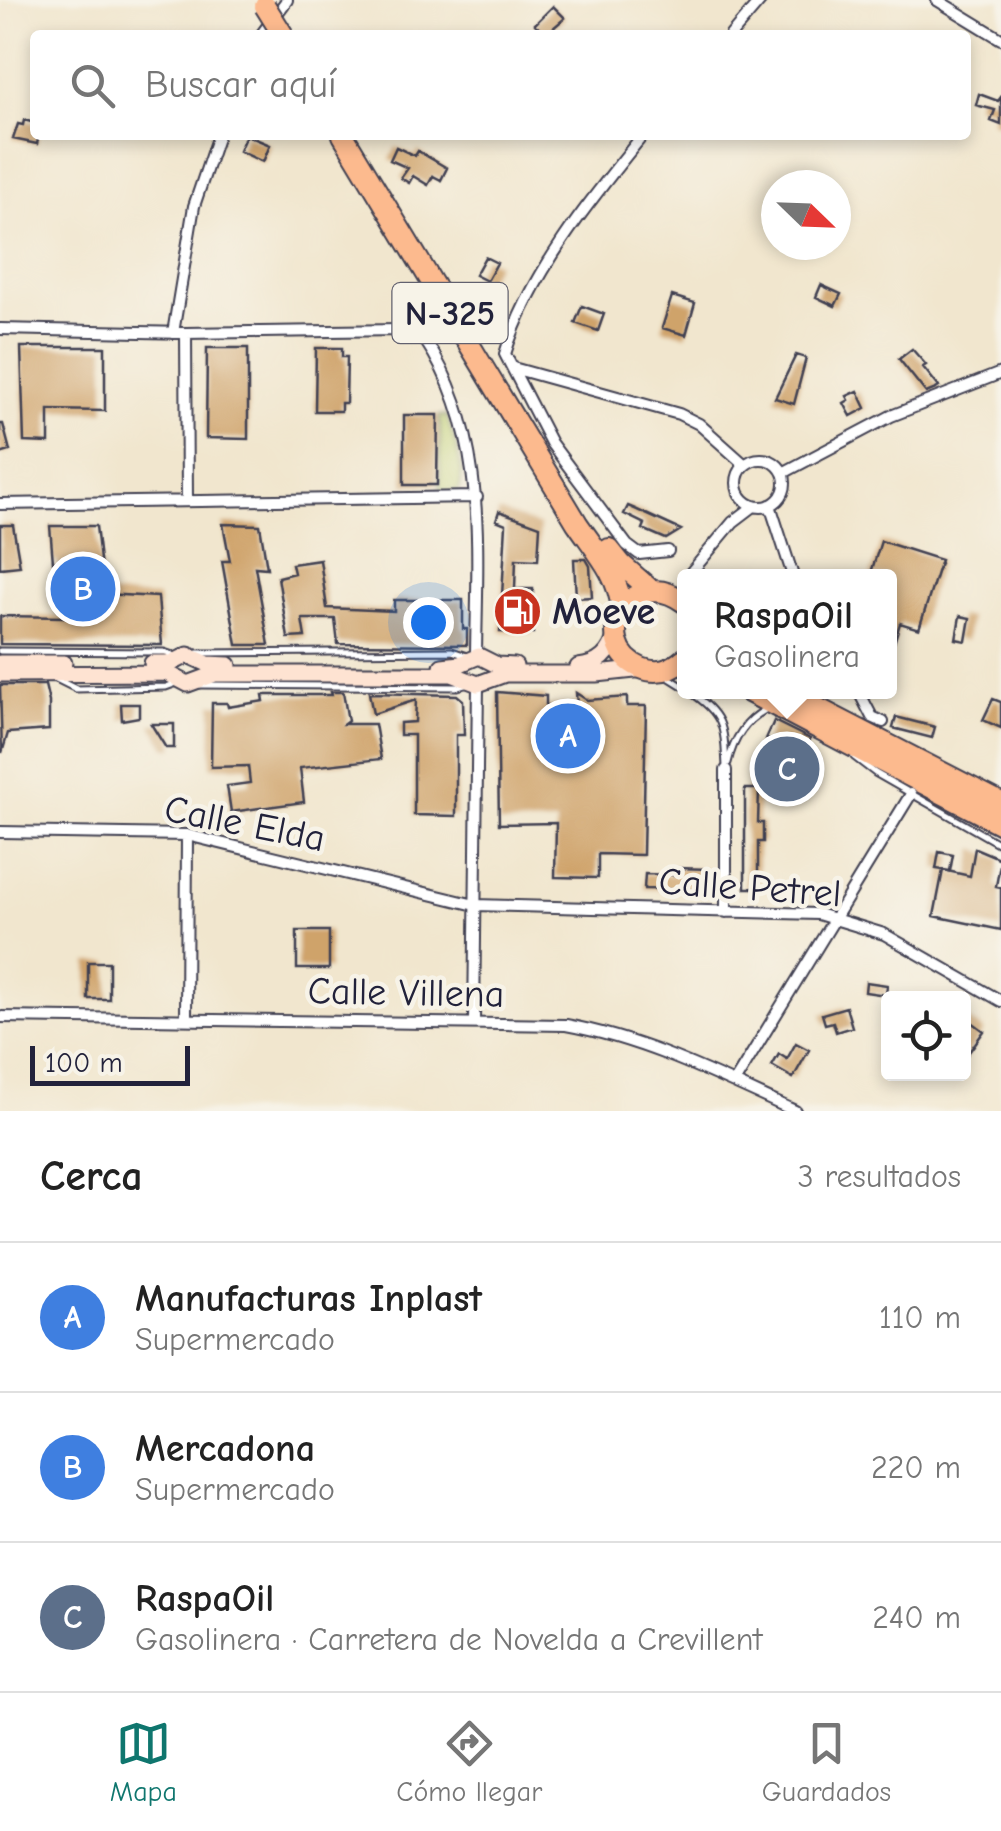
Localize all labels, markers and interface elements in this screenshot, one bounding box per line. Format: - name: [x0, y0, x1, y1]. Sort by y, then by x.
- search box: [30, 30, 971, 140]
- icon: search: [65, 58, 120, 113]
- text: Buscar aquí: [145, 63, 337, 107]
- north arrow: [761, 170, 851, 260]
- road number: N-325: [392, 283, 508, 343]
- pin: B: [51, 552, 116, 626]
- popup: [677, 569, 897, 699]
- fuel station icon: Moeve: [491, 585, 543, 637]
- place label: Moeve: [552, 590, 655, 634]
- text: RaspaOil: [714, 594, 853, 638]
- your location: [403, 597, 454, 648]
- text: Gasolinera: [714, 638, 860, 675]
- pin: A: [536, 698, 600, 774]
- pin: C: [754, 732, 820, 806]
- street label: Calle Elda: [161, 787, 329, 861]
- street label: Calle Petrel: [657, 860, 843, 916]
- street label: Calle Villena: [307, 969, 505, 1017]
- map controls: [881, 991, 971, 1081]
- button: locate: [881, 991, 971, 1081]
- scale bar: [30, 1041, 190, 1086]
- text: 100 m: [45, 1047, 123, 1079]
- text: Cerca: [40, 1152, 143, 1201]
- text: 3 resultados: [798, 1158, 961, 1195]
- text: Manufacturas Inplast: [135, 1277, 482, 1321]
- text: A: [64, 1299, 81, 1336]
- text: 110 m: [879, 1299, 961, 1336]
- text: Supermercado: [135, 1321, 335, 1358]
- text: Mercadona: [135, 1427, 315, 1471]
- text: B: [63, 1449, 82, 1486]
- text: 220 m: [871, 1449, 961, 1486]
- text: Supermercado: [135, 1471, 335, 1508]
- text: RaspaOil: [135, 1577, 274, 1621]
- text: C: [63, 1599, 82, 1636]
- text: 240 m: [872, 1599, 961, 1636]
- text: Gasolinera · Carretera de Novelda a Crevillent: [135, 1621, 763, 1658]
- tab: Mapa: [110, 1716, 177, 1808]
- tab: Cómo llegar: [396, 1716, 542, 1808]
- tab: Guardados: [762, 1716, 891, 1808]

